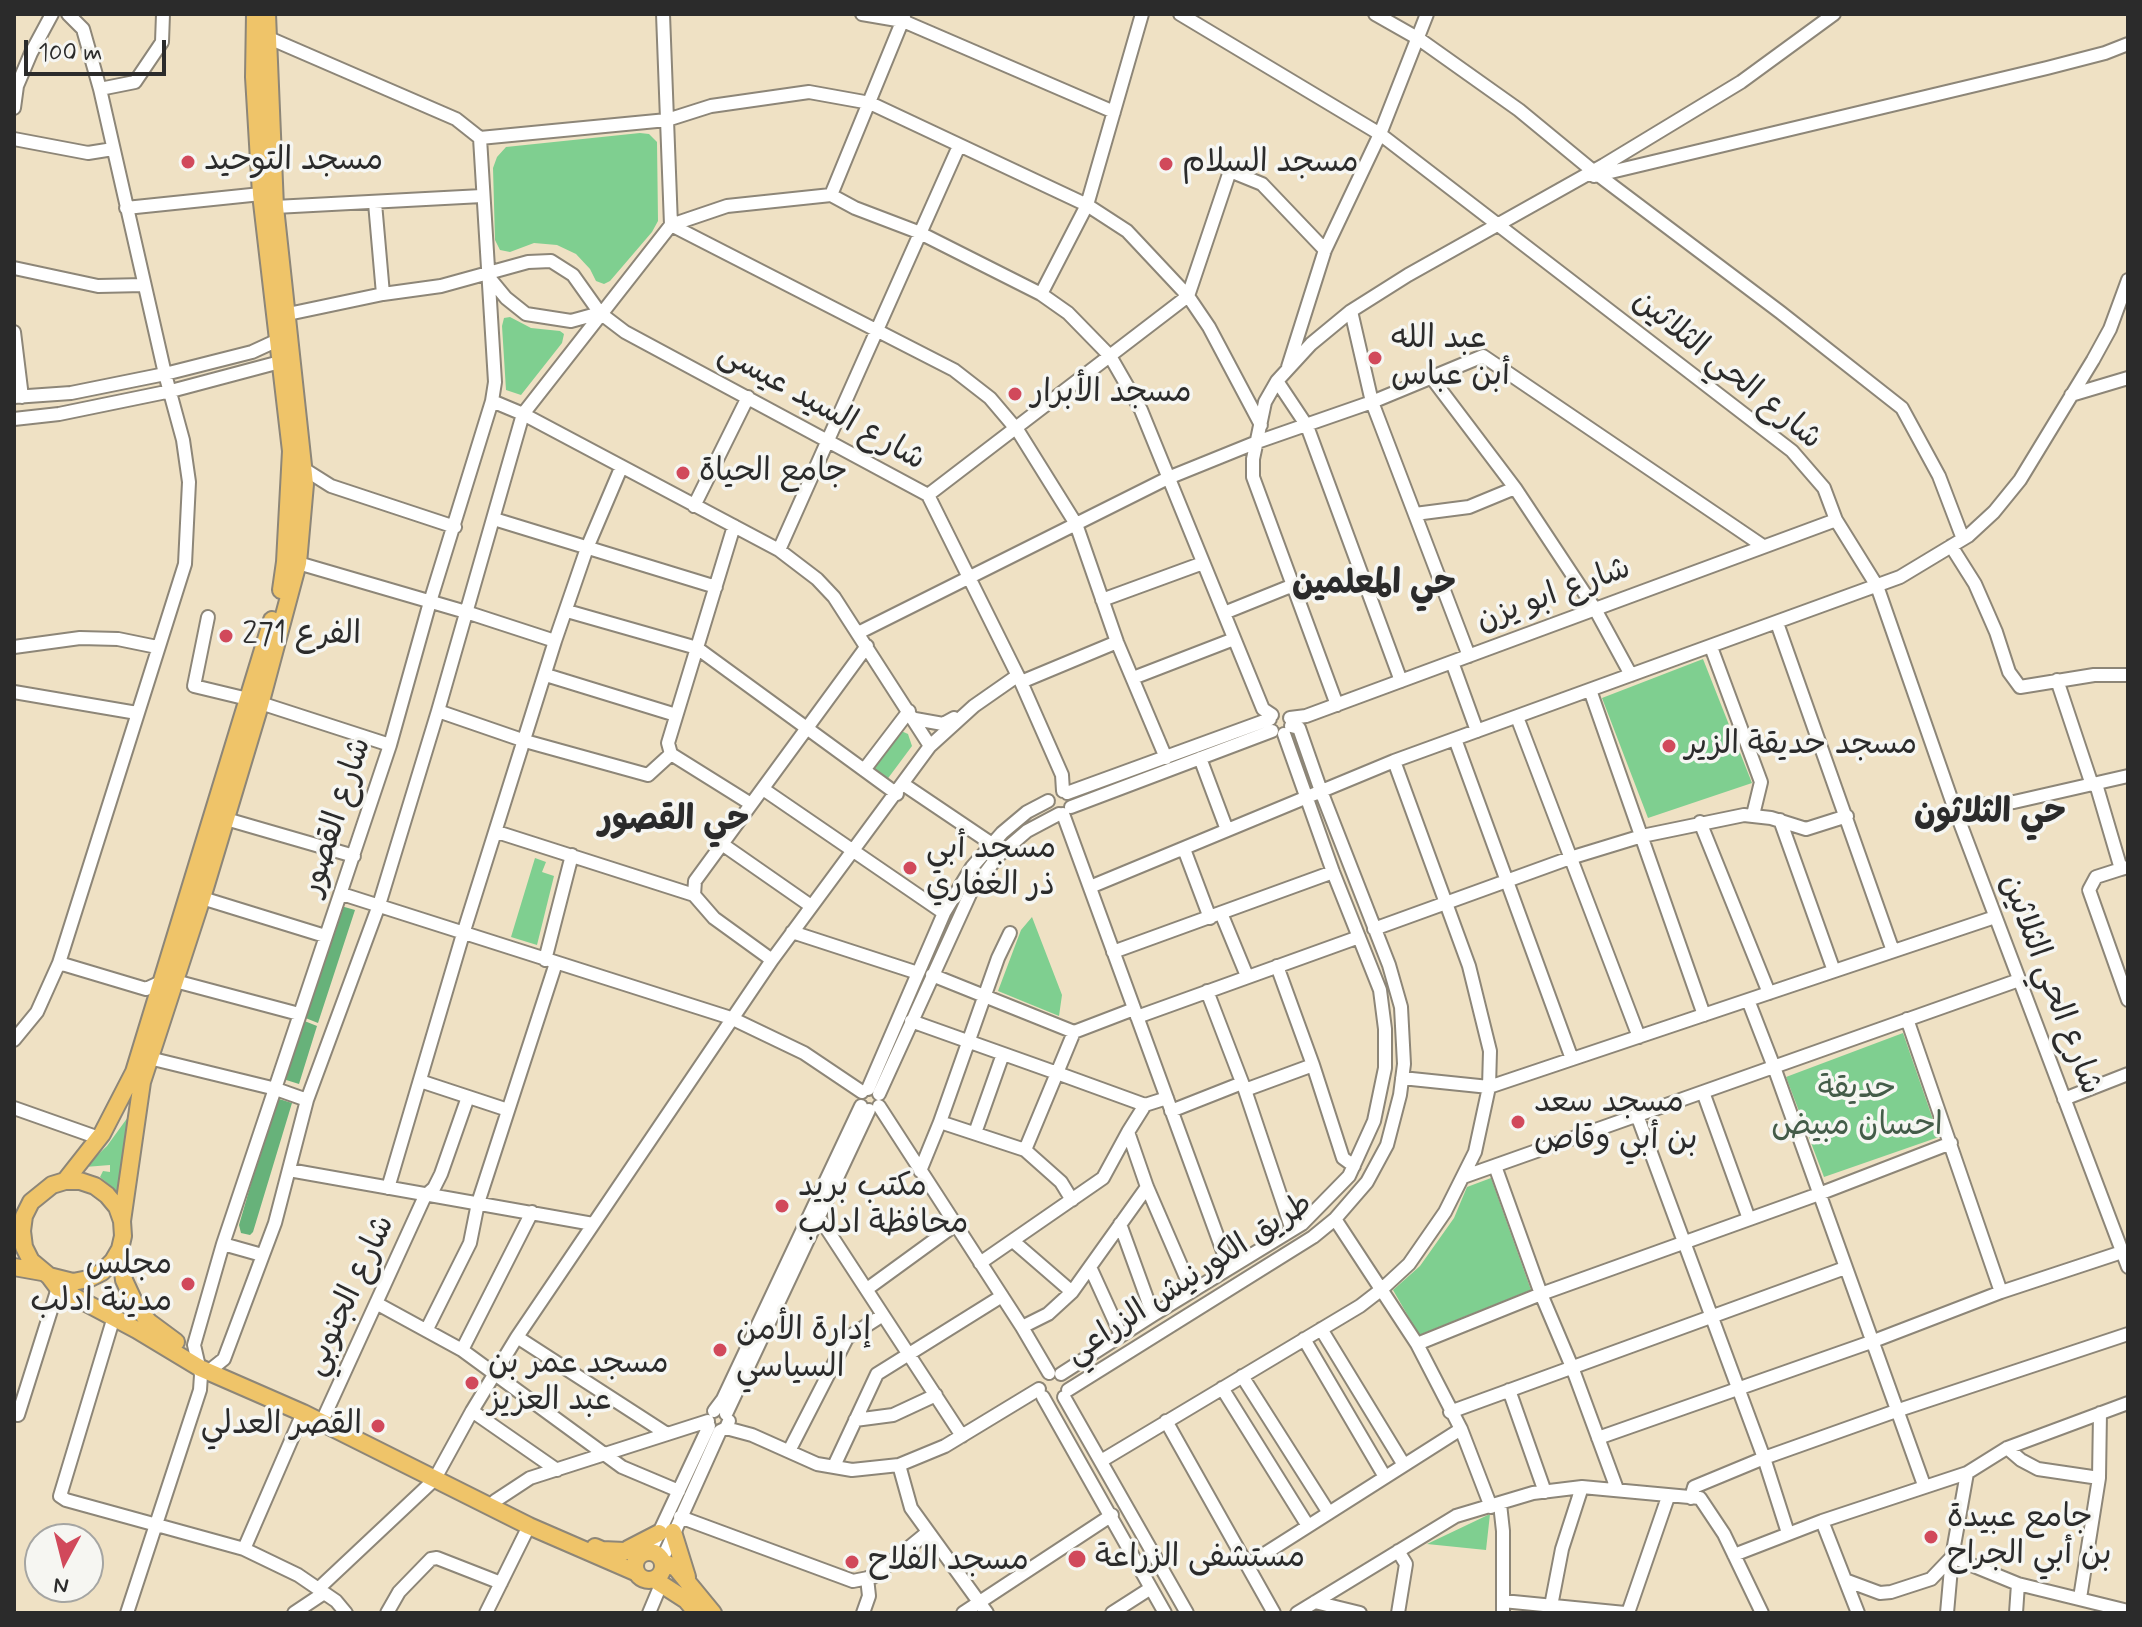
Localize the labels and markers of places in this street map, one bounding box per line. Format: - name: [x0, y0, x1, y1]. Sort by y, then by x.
- place label: مسجد التوحيد: [204, 143, 383, 181]
- place label: مسجد السلام: [1182, 145, 1359, 183]
- marker: مسجد التوحيد: [179, 153, 197, 171]
- marker: مسجد السلام: [1157, 155, 1175, 173]
- place label: عبد الله أبن عباس: [1391, 321, 1510, 396]
- marker: عبد الله أبن عباس: [1366, 349, 1384, 367]
- place label: مسجد الأبرار: [1031, 375, 1192, 413]
- marker: مسجد الأبرار: [1006, 385, 1024, 403]
- place label: جامع الحياة: [699, 454, 848, 492]
- marker: جامع الحياة: [674, 464, 692, 482]
- place label: الفرع 271: [242, 617, 361, 655]
- marker: الفرع 271: [217, 627, 235, 645]
- place label: مسجد حديقة الزير: [1685, 727, 1917, 765]
- marker: مسجد حديقة الزير: [1660, 737, 1678, 755]
- place label: مسجد أبي ذر الغفاري: [926, 831, 1056, 906]
- marker: مسجد أبي ذر الغفاري: [901, 859, 919, 877]
- place label: مسجد سعد بن أبي وقاص: [1534, 1085, 1698, 1160]
- marker: مسجد سعد بن أبي وقاص: [1509, 1113, 1527, 1131]
- place label: مكتب بريد محافظة ادلب: [798, 1169, 968, 1244]
- marker: مكتب بريد محافظة ادلب: [773, 1197, 791, 1215]
- place label: مجلس مدينة ادلب: [30, 1247, 172, 1322]
- marker: مجلس مدينة ادلب: [179, 1275, 197, 1293]
- place label: إدارة الأمن السياسي: [736, 1313, 871, 1388]
- marker: إدارة الأمن السياسي: [711, 1341, 729, 1359]
- place label: مسجد عمر بن عبد العزيز: [488, 1346, 669, 1421]
- marker: مسجد عمر بن عبد العزيز: [463, 1374, 481, 1392]
- place label: القصر العدلي: [201, 1407, 362, 1445]
- marker: القصر العدلي: [369, 1417, 387, 1435]
- place label: جامع عبيدة بن أبي الجراح: [1947, 1500, 2111, 1575]
- marker: جامع عبيدة بن أبي الجراح: [1922, 1528, 1940, 1546]
- place label: مستشفى الزراعة: [1095, 1540, 1305, 1578]
- place label: مسجد الفلاح: [868, 1543, 1029, 1581]
- marker: مستشفى الزراعة: [1066, 1548, 1088, 1570]
- marker: مسجد الفلاح: [843, 1553, 861, 1571]

